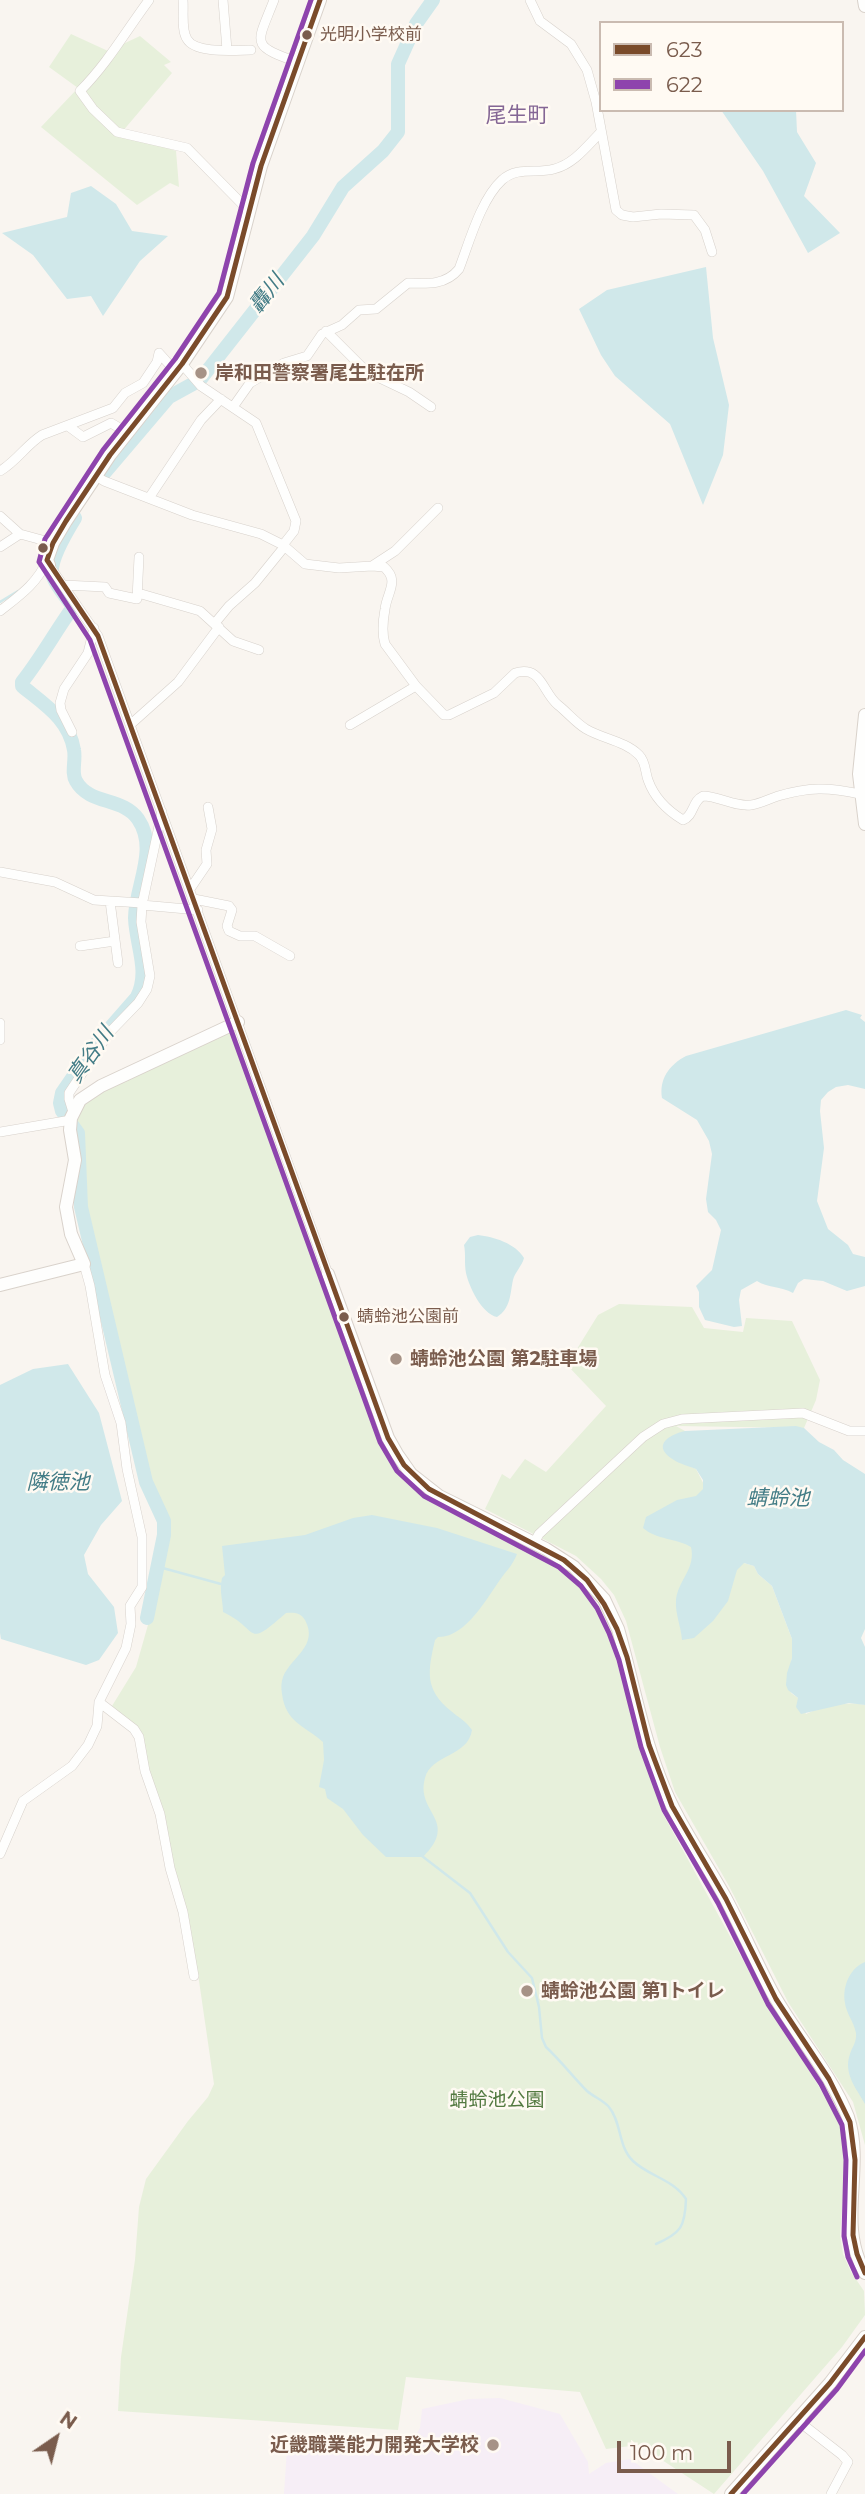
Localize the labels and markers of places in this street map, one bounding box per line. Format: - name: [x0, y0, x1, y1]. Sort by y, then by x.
- place label: 光明小学校前: [320, 25, 422, 45]
- marker: 光明小学校前: [300, 28, 314, 42]
- place label: 岸和田警察署尾生駐在所: [215, 362, 424, 384]
- marker: 岸和田警察署尾生駐在所: [193, 365, 209, 381]
- unlabelled marker: [36, 541, 50, 555]
- place label: 蜻蛉池公園前: [357, 1307, 459, 1327]
- marker: 蜻蛉池公園前: [337, 1310, 351, 1324]
- place label: 蜻蛉池公園 第2駐車場: [410, 1348, 598, 1370]
- marker: 蜻蛉池公園 第2駐車場: [388, 1351, 404, 1367]
- place label: 蜻蛉池公園 第1トイレ: [541, 1980, 725, 2002]
- marker: 蜻蛉池公園 第1トイレ: [519, 1983, 535, 1999]
- place label: 近畿職業能力開発大学校: [270, 2434, 479, 2456]
- marker: 近畿職業能力開発大学校: [485, 2437, 501, 2453]

